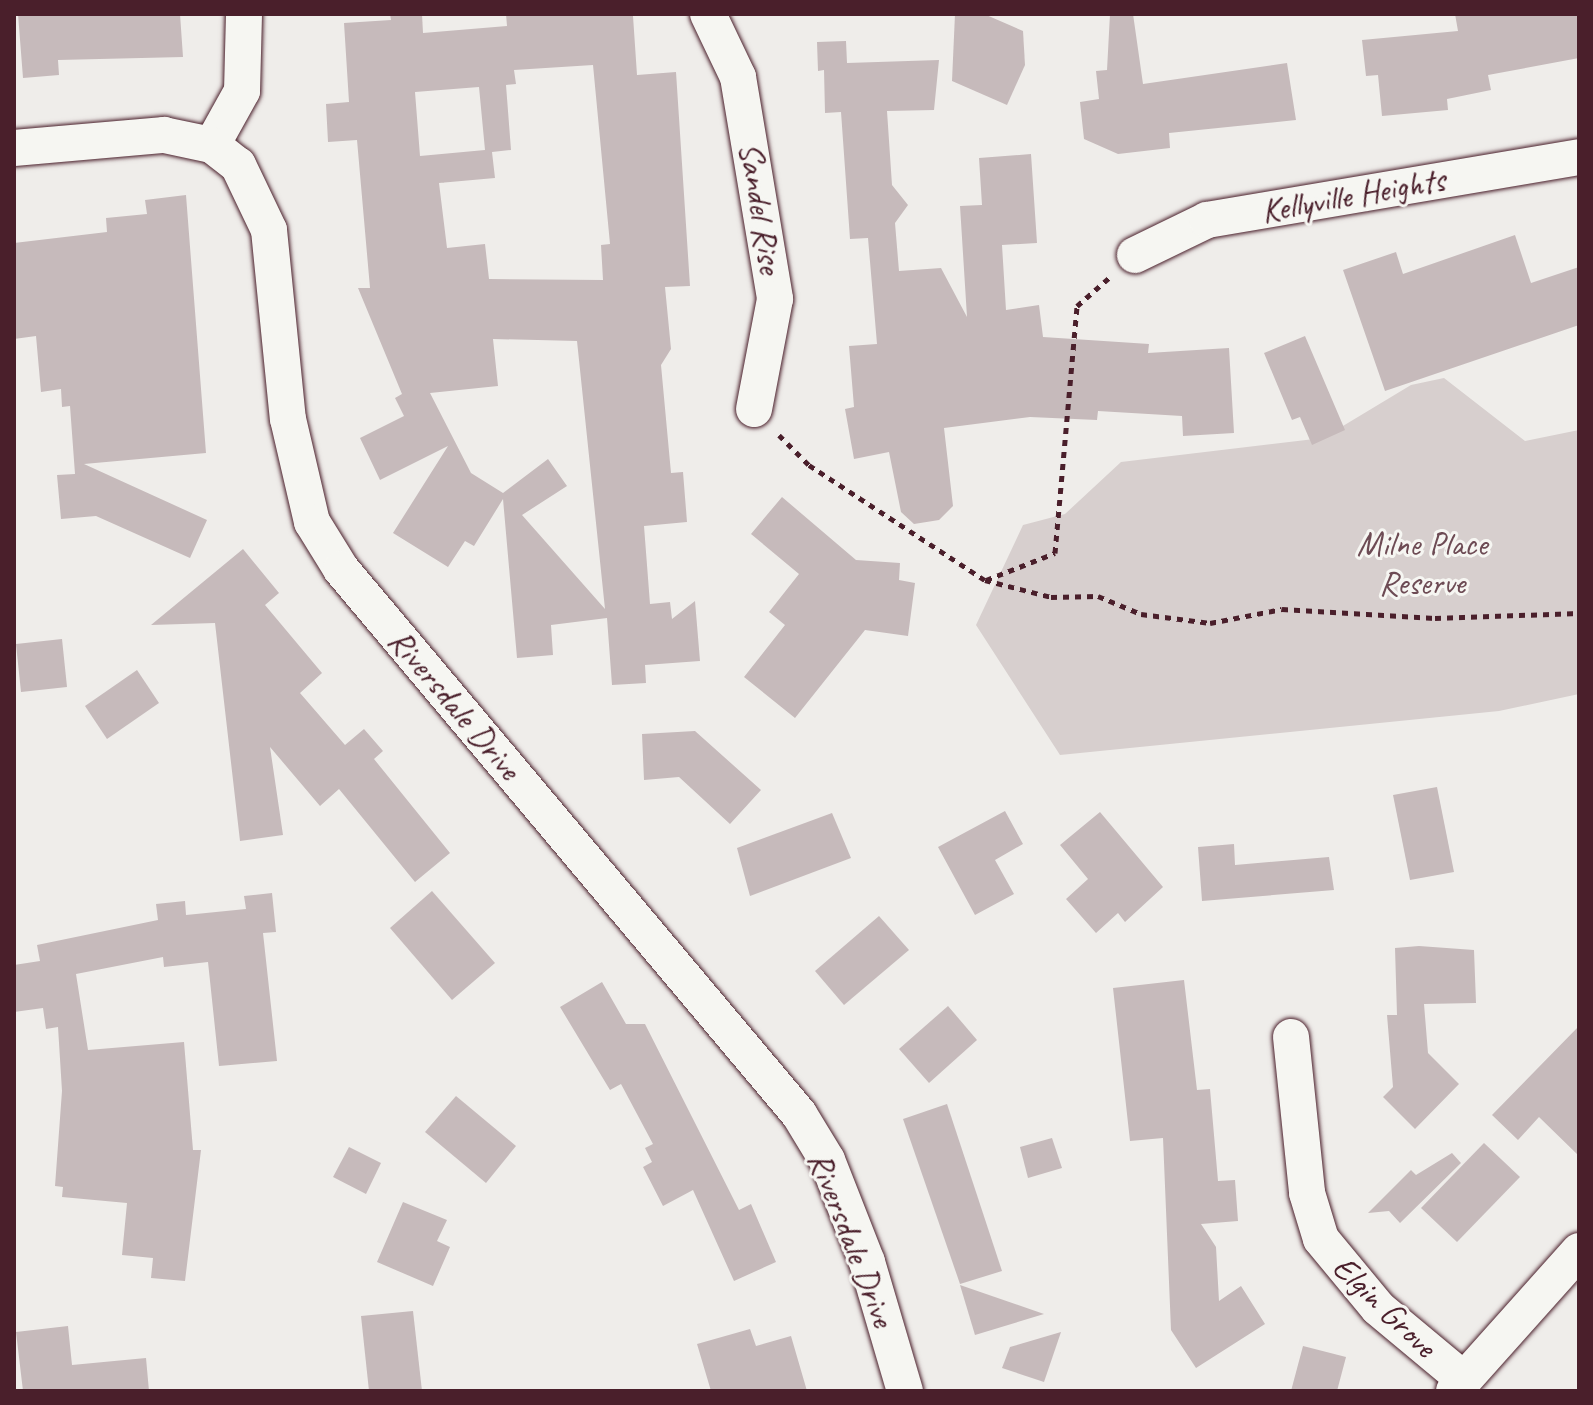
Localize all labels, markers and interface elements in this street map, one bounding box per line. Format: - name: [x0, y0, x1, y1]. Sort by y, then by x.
- street label: Sandel Rise: [731, 140, 791, 276]
- street label: Kellyville Heights: [1258, 159, 1448, 231]
- park label: Milne Place Reserve: [1356, 523, 1488, 602]
- street label: Riversdale Drive: [380, 620, 530, 788]
- street label: Riversdale Drive: [800, 1146, 904, 1332]
- street label: Elgin Grove: [1325, 1247, 1445, 1365]

